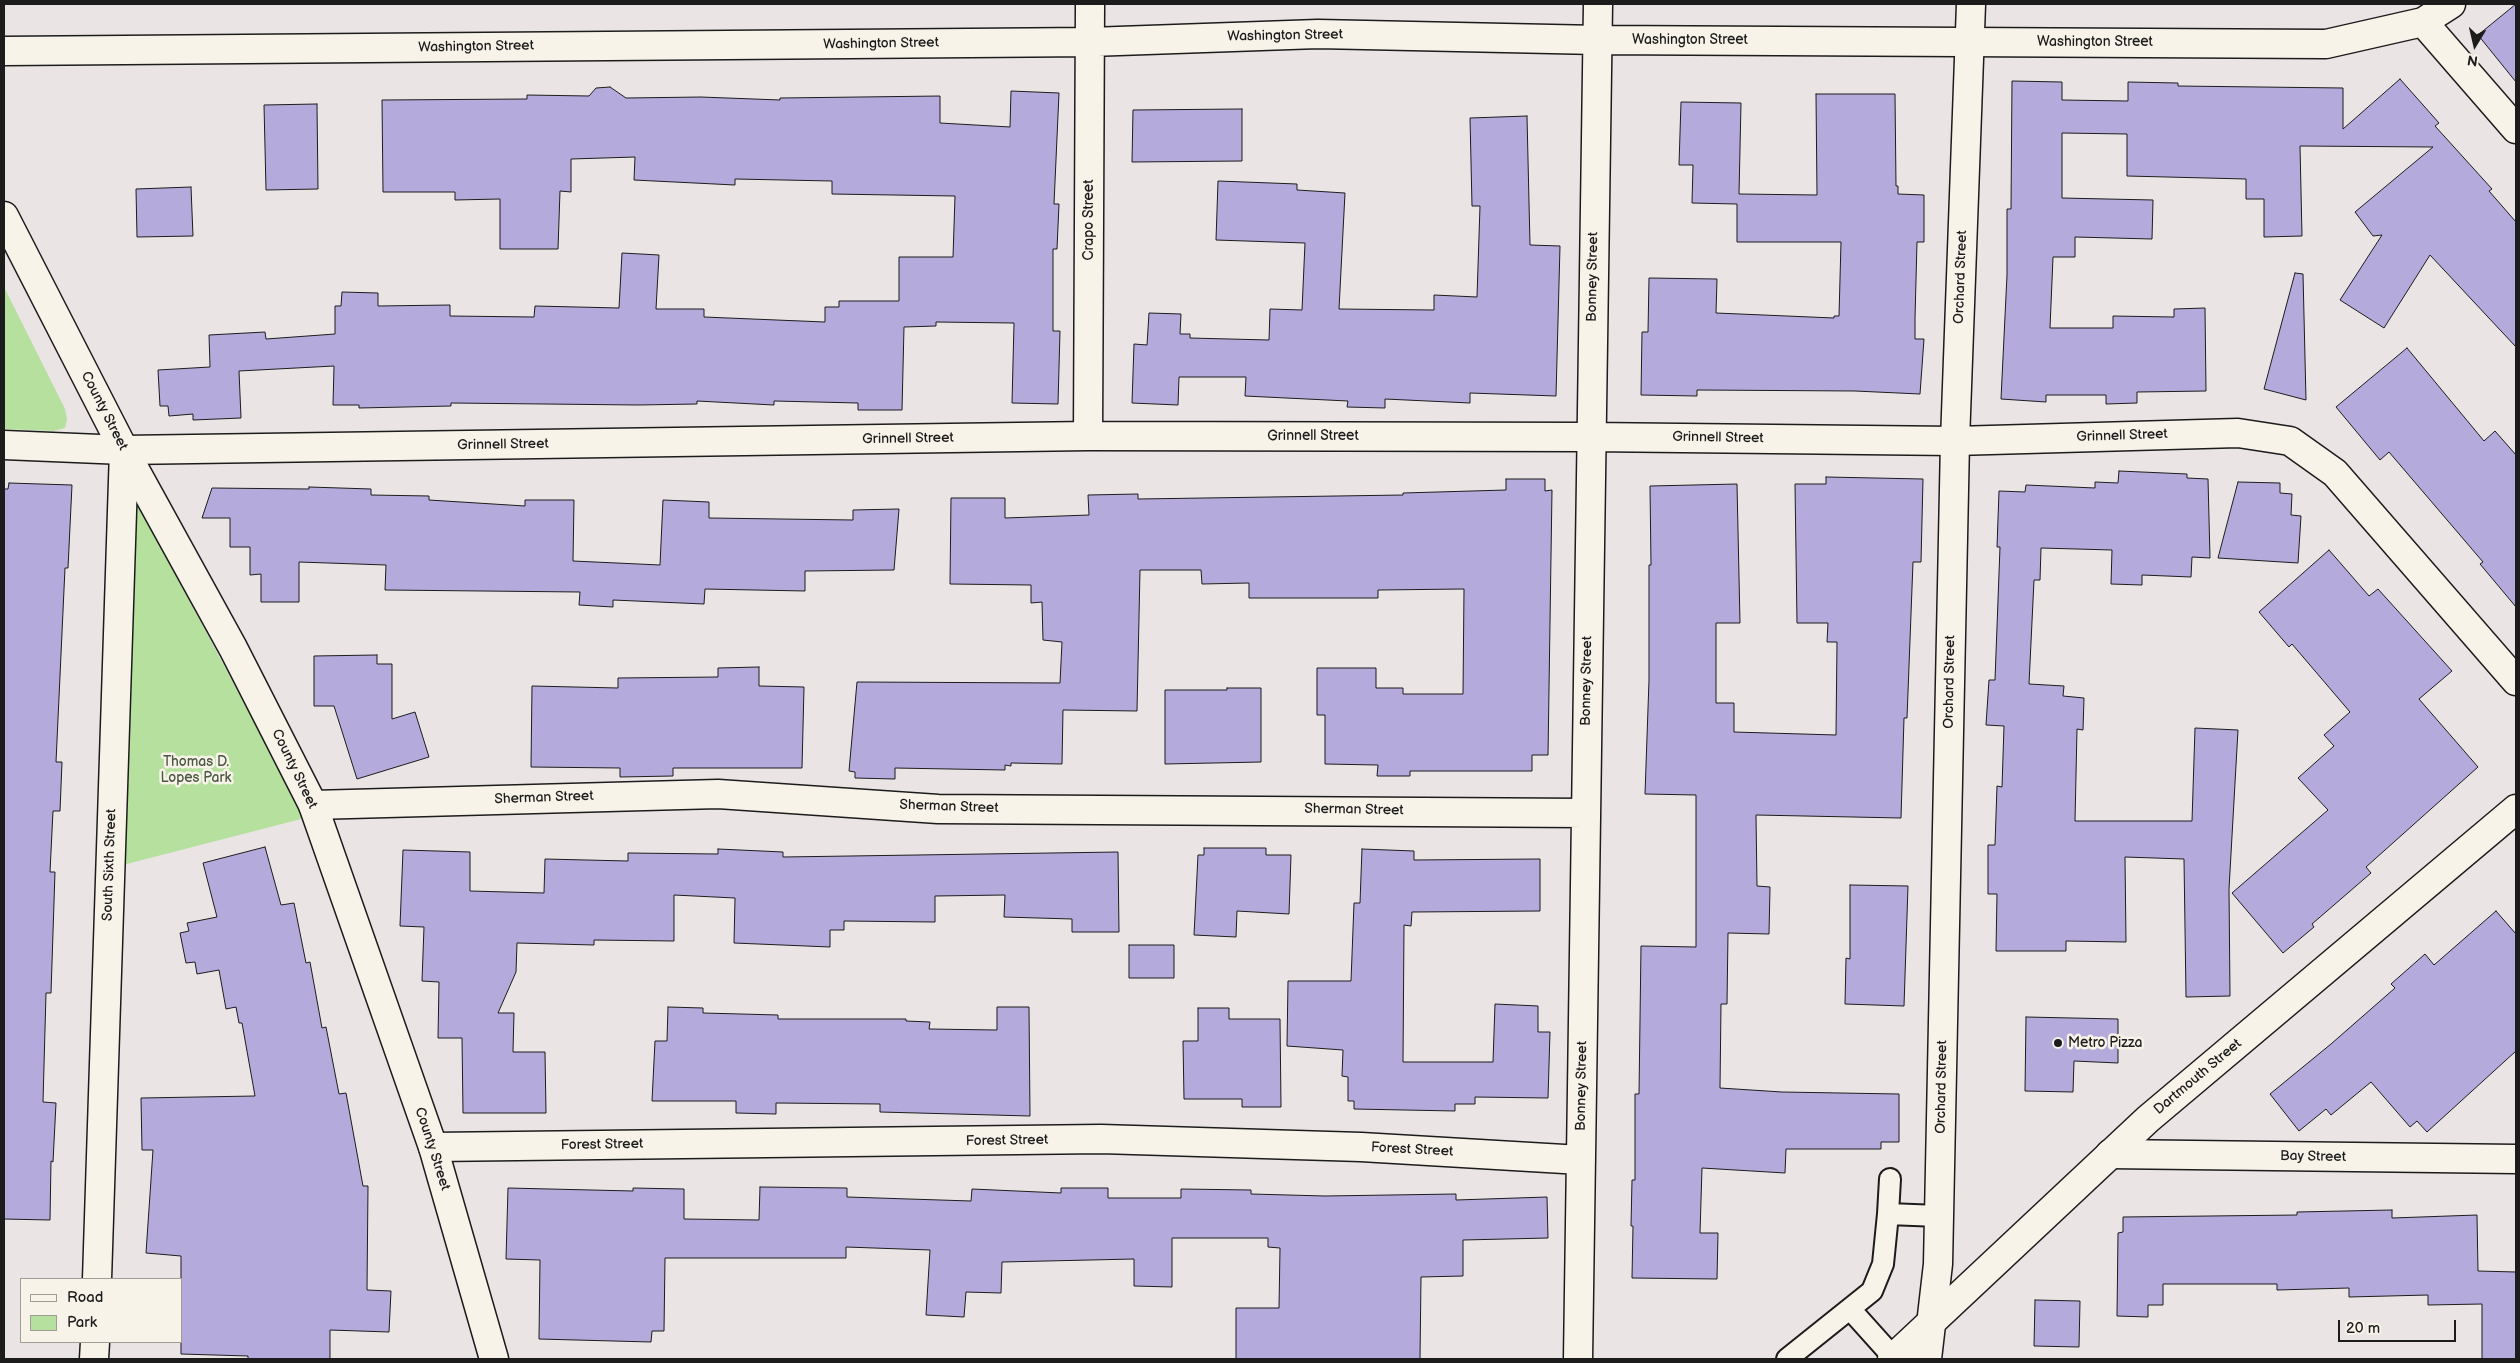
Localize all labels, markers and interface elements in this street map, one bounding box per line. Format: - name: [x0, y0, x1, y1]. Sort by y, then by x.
- north arrow: [2450, 20, 2500, 70]
- street label: Washington Street: [1227, 27, 1343, 45]
- street label: Washington Street: [1632, 32, 1748, 48]
- street label: Washington Street: [2037, 34, 2153, 50]
- street label: Washington Street: [823, 35, 939, 53]
- street label: Washington Street: [418, 38, 534, 56]
- text: N: [2466, 51, 2479, 70]
- street label: Crapo Street: [1081, 180, 1097, 260]
- street label: Orchard Street: [1951, 230, 1971, 324]
- street label: Bonney Street: [1584, 232, 1602, 322]
- street label: County Street: [77, 369, 131, 453]
- street label: Grinnell Street: [2076, 426, 2168, 446]
- street label: Grinnell Street: [1267, 428, 1359, 444]
- street label: Grinnell Street: [1672, 429, 1764, 447]
- street label: Grinnell Street: [862, 430, 954, 448]
- street label: Grinnell Street: [457, 436, 549, 454]
- street label: Orchard Street: [1941, 635, 1959, 729]
- street label: Bonney Street: [1578, 636, 1596, 726]
- street label: County Street: [268, 727, 320, 811]
- park label: Thomas D. Lopes Park: [161, 754, 231, 786]
- street label: Sherman Street: [494, 788, 594, 808]
- street label: Sherman Street: [899, 797, 999, 817]
- street label: Sherman Street: [1304, 801, 1404, 819]
- street label: South Sixth Street: [100, 809, 120, 921]
- place label: Metro Pizza: [2068, 1035, 2142, 1051]
- street label: Dartmouth Street: [2151, 1036, 2245, 1118]
- marker: Metro Pizza: [2052, 1037, 2064, 1049]
- street label: Orchard Street: [1933, 1040, 1951, 1134]
- street label: Bonney Street: [1573, 1041, 1591, 1131]
- street label: County Street: [411, 1105, 453, 1193]
- street label: Forest Street: [966, 1132, 1048, 1150]
- street label: Forest Street: [561, 1136, 643, 1154]
- street label: Forest Street: [1370, 1139, 1454, 1161]
- street label: Bay Street: [2280, 1148, 2346, 1166]
- legend: [20, 1278, 182, 1343]
- text: Road: [67, 1288, 103, 1307]
- scale bar: [2340, 1310, 2458, 1342]
- text: Park: [67, 1313, 97, 1332]
- text: 20 m: [2346, 1319, 2380, 1338]

